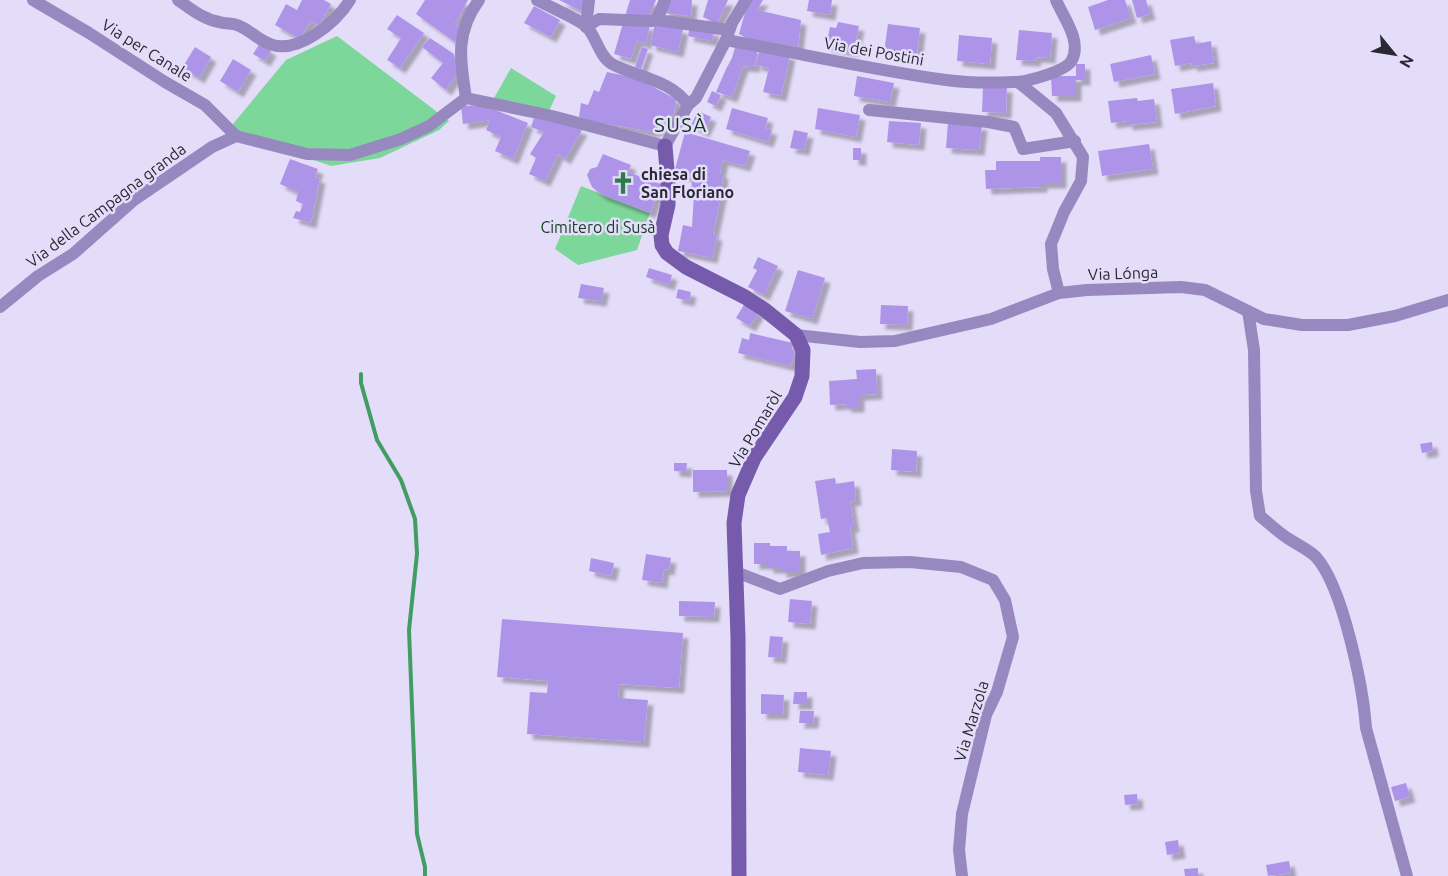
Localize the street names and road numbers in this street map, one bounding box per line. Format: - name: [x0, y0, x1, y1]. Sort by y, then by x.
- street label: Via per Canale: [99, 15, 195, 85]
- street label: Via dei Postini: [823, 33, 925, 69]
- street label: Via della Campagna granda: [23, 139, 189, 271]
- street label: Via Lónga: [1087, 263, 1159, 283]
- street label: Via Pomaròl: [725, 387, 785, 471]
- street label: Via Marzola: [950, 678, 992, 764]

